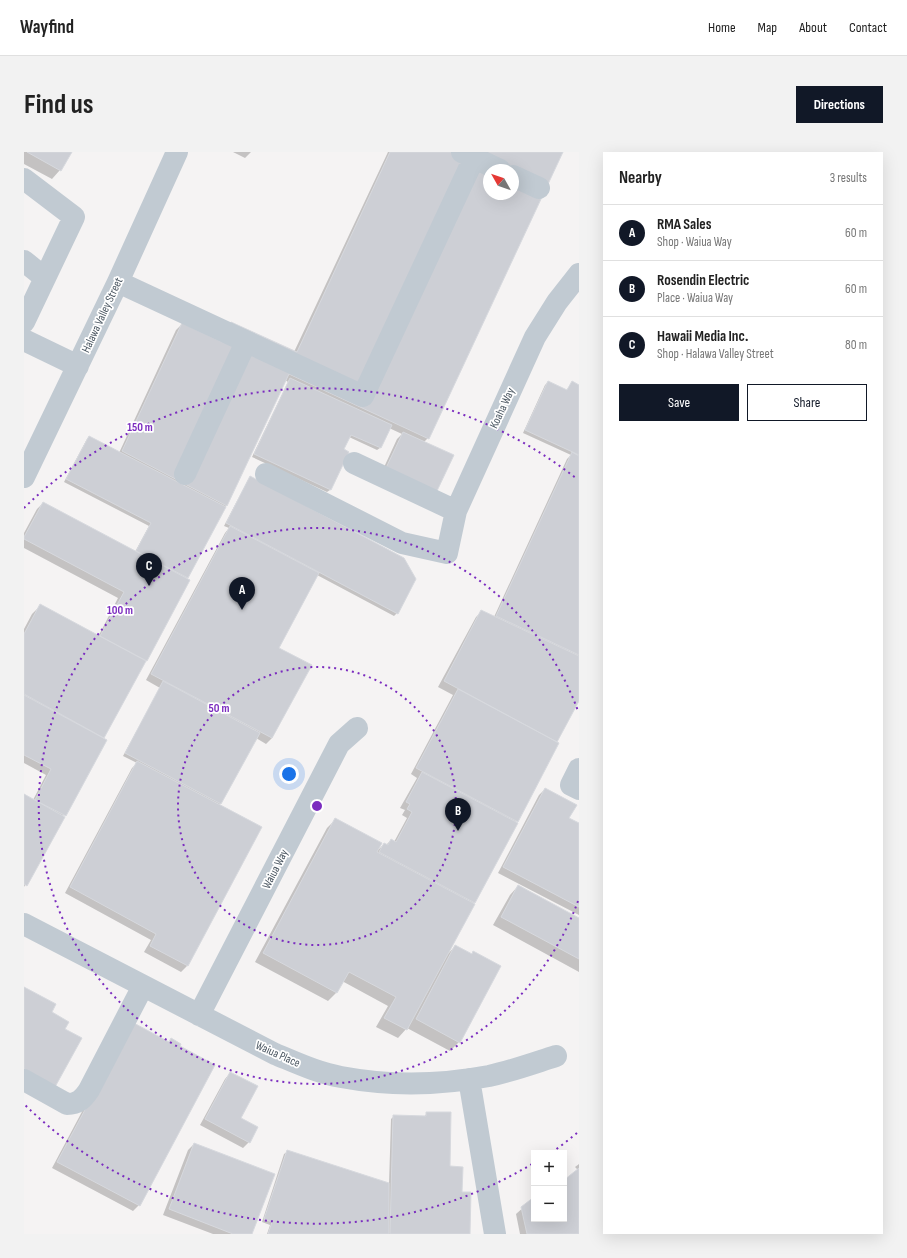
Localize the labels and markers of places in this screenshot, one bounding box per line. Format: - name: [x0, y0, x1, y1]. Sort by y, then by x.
- pin: C: [136, 553, 162, 586]
- pin: A: [229, 577, 255, 610]
- pin: B: [445, 798, 471, 831]
- centre of rings: [310, 799, 324, 813]

